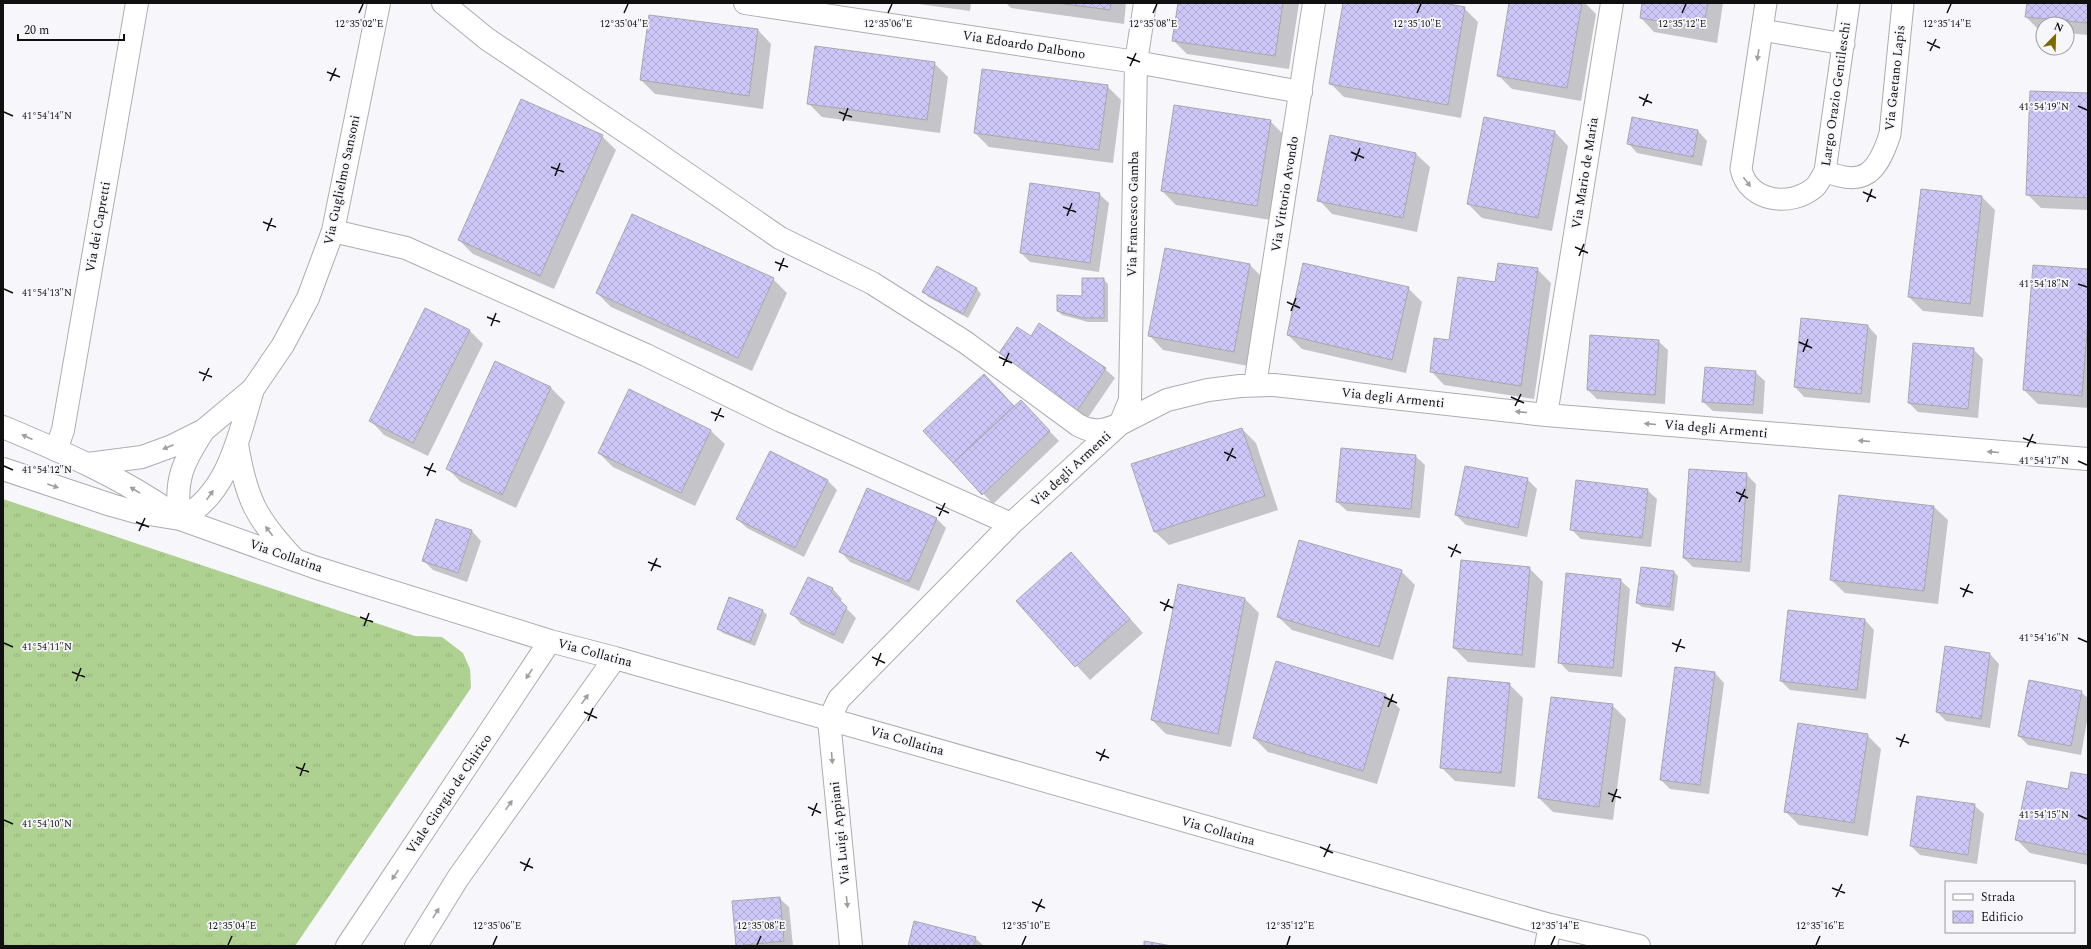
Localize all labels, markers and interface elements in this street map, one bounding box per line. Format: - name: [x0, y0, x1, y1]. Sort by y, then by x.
- scale bar: [18, 16, 124, 42]
- text: 12°35'02"E: [335, 16, 383, 32]
- text: 12°35'04"E: [600, 16, 648, 32]
- text: 12°35'06"E: [864, 16, 912, 32]
- text: 12°35'08"E: [1129, 16, 1177, 32]
- text: 12°35'10"E: [1393, 16, 1441, 32]
- text: 12°35'12"E: [1658, 16, 1706, 32]
- text: 12°35'14"E: [1923, 16, 1971, 32]
- north arrow: [2035, 16, 2075, 56]
- text: N: [2051, 18, 2066, 37]
- street label: Largo Orazio Gentileschi: [1816, 20, 1856, 168]
- text: 20 m: [24, 21, 49, 40]
- street label: Via Gaetano Lapis: [1879, 24, 1911, 132]
- street label: Via Edoardo Dalbono: [961, 25, 1087, 65]
- one-way arrow: [1755, 49, 1761, 61]
- text: 41°54'19"N: [2019, 99, 2069, 115]
- text: 41°54'14"N: [22, 108, 72, 124]
- street label: Via Guglielmo Sansoni: [318, 113, 366, 247]
- street label: Via Mario de Maria: [1566, 115, 1604, 230]
- street label: Via Vittorio Avondo: [1266, 135, 1304, 253]
- street label: Via Francesco Gamba: [1122, 150, 1144, 277]
- one-way arrow: [1743, 177, 1751, 188]
- street label: Via dei Capretti: [80, 180, 116, 274]
- text: 41°54'18"N: [2019, 276, 2069, 292]
- text: 41°54'13"N: [22, 285, 72, 301]
- street label: Via degli Armenti: [1340, 383, 1446, 413]
- one-way arrow: [1515, 409, 1527, 415]
- street label: Via degli Armenti: [1664, 415, 1768, 443]
- one-way arrow: [1644, 420, 1656, 427]
- street label: Via degli Armenti: [1026, 426, 1116, 512]
- one-way arrow: [21, 434, 32, 440]
- one-way arrow: [1858, 438, 1870, 444]
- one-way arrow: [163, 444, 174, 450]
- one-way arrow: [1987, 448, 1999, 455]
- text: 41°54'17"N: [2019, 453, 2069, 469]
- text: 41°54'12"N: [22, 462, 72, 478]
- one-way arrow: [48, 484, 60, 490]
- one-way arrow: [129, 486, 141, 493]
- one-way arrow: [206, 490, 214, 501]
- one-way arrow: [265, 525, 273, 536]
- street label: Via Collatina: [247, 534, 326, 578]
- text: 41°54'16"N: [2019, 630, 2069, 646]
- street label: Via Collatina: [556, 633, 635, 673]
- text: 41°54'11"N: [22, 639, 72, 655]
- one-way arrow: [525, 669, 533, 679]
- one-way arrow: [581, 694, 589, 705]
- street label: Via Collatina: [868, 721, 947, 761]
- street label: Viale Giorgio de Chirico: [401, 730, 497, 858]
- one-way arrow: [829, 752, 836, 764]
- street label: Via Luigi Appiani: [825, 780, 855, 886]
- one-way arrow: [505, 800, 513, 811]
- text: 41°54'15"N: [2019, 807, 2069, 823]
- street label: Via Collatina: [1179, 811, 1258, 851]
- text: 41°54'10"N: [22, 816, 72, 832]
- one-way arrow: [391, 870, 399, 881]
- legend: [1945, 881, 2075, 933]
- text: Strada: [1981, 888, 2015, 907]
- one-way arrow: [844, 896, 850, 908]
- one-way arrow: [432, 908, 440, 918]
- text: Edificio: [1981, 908, 2023, 927]
- text: 12°35'04"E: [208, 918, 256, 934]
- text: 12°35'06"E: [473, 918, 521, 934]
- text: 12°35'08"E: [737, 918, 785, 934]
- text: 12°35'10"E: [1002, 918, 1050, 934]
- text: 12°35'12"E: [1266, 918, 1314, 934]
- text: 12°35'14"E: [1531, 918, 1579, 934]
- text: 12°35'16"E: [1796, 918, 1844, 934]

